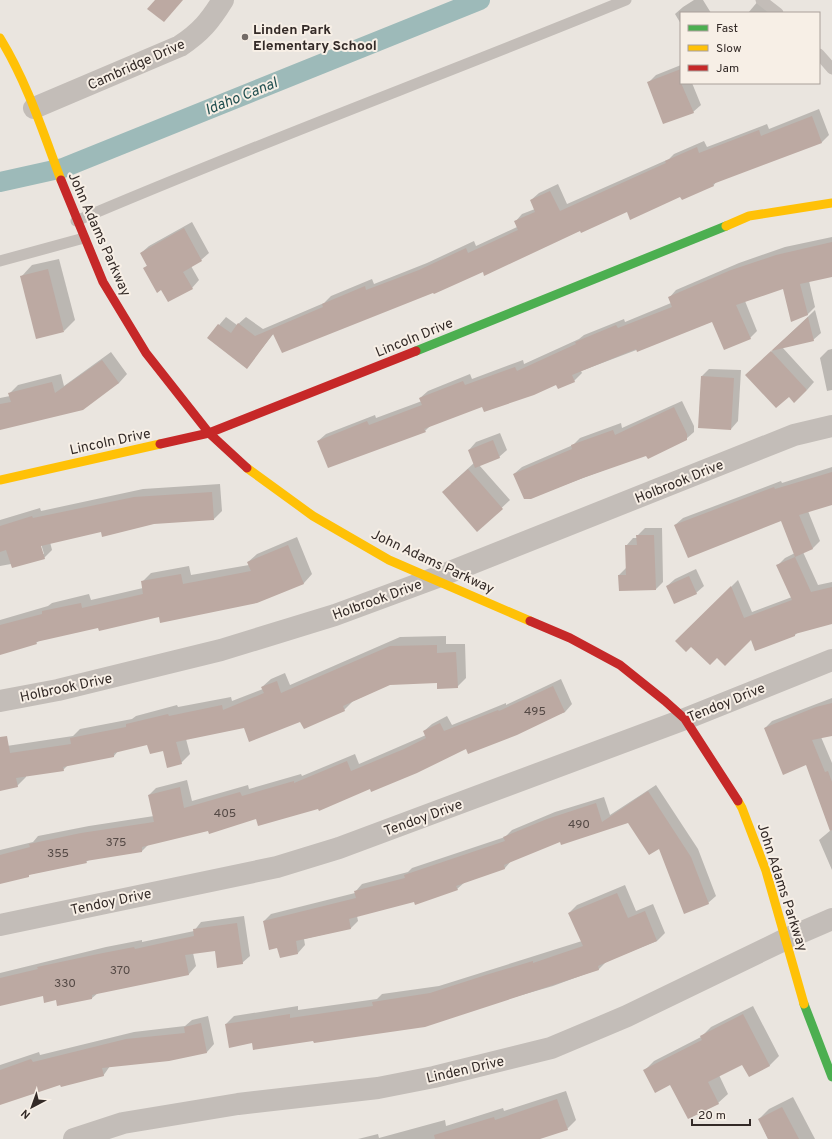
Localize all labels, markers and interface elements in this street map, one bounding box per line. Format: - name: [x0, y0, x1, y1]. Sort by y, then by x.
- legend: [680, 12, 820, 84]
- text: Fast: [716, 21, 738, 37]
- place label: Linden Park Elementary School: [253, 22, 377, 55]
- marker: Linden Park Elementary School: [240, 32, 250, 42]
- street label: Cambridge Drive: [85, 36, 188, 94]
- text: Slow: [716, 41, 742, 57]
- text: Jam: [716, 61, 739, 77]
- water label: Idaho Canal: [203, 74, 282, 120]
- street label: John Adams Parkway: [64, 170, 134, 299]
- street label: Lincoln Drive: [373, 315, 456, 362]
- street label: Lincoln Drive: [68, 426, 152, 459]
- street label: Holbrook Drive: [633, 457, 726, 508]
- street label: John Adams Parkway: [368, 526, 497, 598]
- street label: Holbrook Drive: [330, 576, 425, 624]
- street label: Holbrook Drive: [19, 670, 114, 707]
- street label: Tendoy Drive: [685, 680, 768, 727]
- house number: 495: [524, 704, 546, 720]
- street label: Tendoy Drive: [382, 796, 465, 840]
- house number: 405: [214, 806, 236, 822]
- house number: 490: [568, 817, 590, 833]
- street label: John Adams Parkway: [753, 821, 810, 954]
- house number: 375: [106, 835, 126, 851]
- house number: 355: [47, 846, 69, 862]
- street label: Tendoy Drive: [69, 886, 153, 919]
- house number: 370: [110, 963, 130, 979]
- house number: 330: [54, 976, 76, 992]
- street label: Linden Drive: [425, 1053, 506, 1088]
- north arrow: [12, 1087, 52, 1127]
- scale bar: [692, 1101, 750, 1127]
- text: N: [19, 1106, 34, 1122]
- text: 20 m: [698, 1108, 726, 1124]

